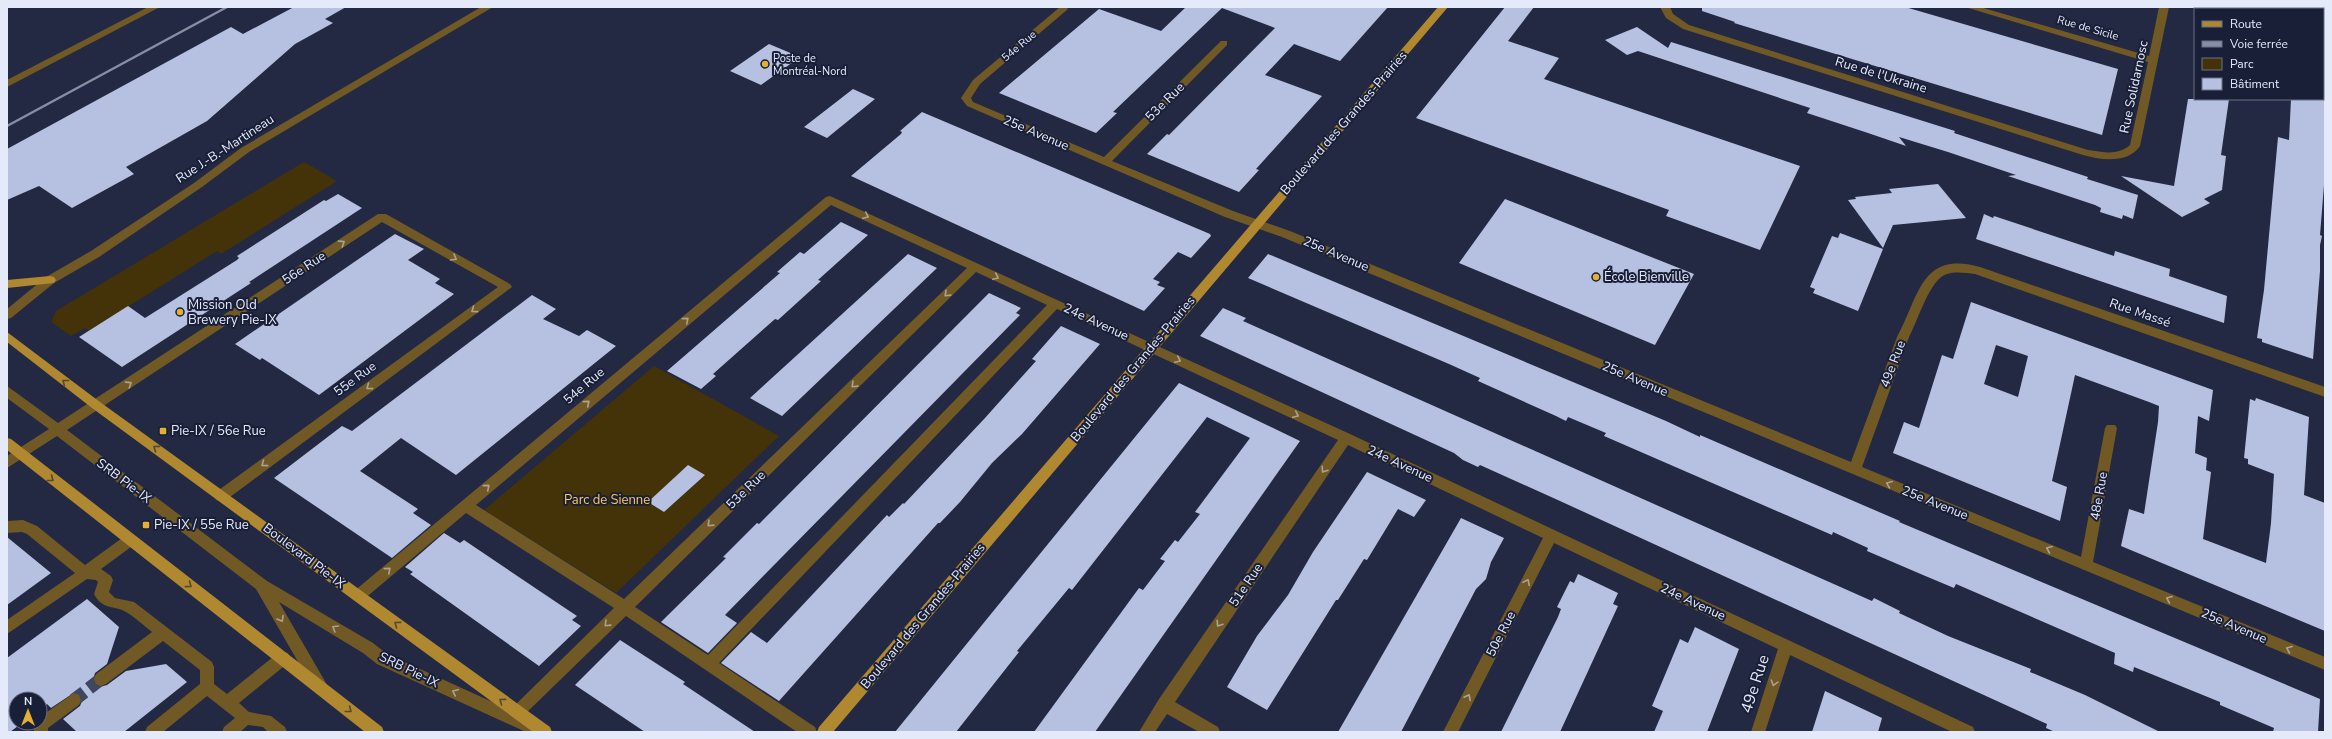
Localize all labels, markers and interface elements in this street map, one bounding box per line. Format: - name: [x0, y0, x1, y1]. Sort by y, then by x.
- legend: [2194, 8, 2324, 100]
- street label: Rue de Sicile: [2055, 12, 2121, 44]
- text: Route: [2230, 16, 2262, 32]
- street label: 54e Rue: [998, 27, 1040, 65]
- text: Voie ferrée: [2229, 36, 2288, 52]
- street label: Rue Solidarnosc: [2115, 39, 2153, 135]
- street label: Boulevard des Grandes-Prairies: [1277, 47, 1411, 199]
- place label: Poste de Montréal-Nord: [773, 51, 847, 79]
- street label: Rue de l'Ukraine: [1833, 52, 1929, 98]
- text: Parc: [2230, 56, 2254, 72]
- marker: Poste de Montréal-Nord: [760, 59, 770, 69]
- text: Bâtiment: [2230, 76, 2280, 92]
- street label: 53e Rue: [1141, 78, 1189, 126]
- street label: Rue J.-B.-Martineau: [172, 110, 278, 188]
- street label: 25e Avenue: [1000, 111, 1072, 155]
- one-way arrow: [861, 211, 869, 219]
- street label: 25e Avenue: [1300, 232, 1372, 276]
- one-way arrow: [338, 240, 345, 248]
- street label: 56e Rue: [279, 247, 329, 289]
- one-way arrow: [450, 253, 457, 260]
- place label: École Bienville: [1604, 267, 1689, 286]
- one-way arrow: [992, 272, 1000, 280]
- marker: École Bienville: [1591, 272, 1601, 282]
- one-way arrow: [944, 289, 952, 297]
- street label: Boulevard des Grandes-Prairies: [1067, 292, 1199, 446]
- street label: Rue Massé: [2107, 294, 2173, 332]
- place label: Mission Old Brewery Pie-IX: [188, 296, 277, 329]
- street label: 24e Avenue: [1060, 299, 1132, 345]
- one-way arrow: [471, 305, 478, 313]
- marker: Mission Old Brewery Pie-IX: [175, 307, 185, 317]
- one-way arrow: [682, 317, 689, 324]
- street label: 49e Rue: [1876, 338, 1910, 390]
- one-way arrow: [1174, 355, 1181, 363]
- street label: 55e Rue: [330, 357, 380, 401]
- street label: 25e Avenue: [1599, 357, 1671, 401]
- street label: 54e Rue: [560, 363, 609, 409]
- one-way arrow: [62, 380, 69, 387]
- one-way arrow: [851, 380, 859, 388]
- one-way arrow: [124, 382, 131, 389]
- one-way arrow: [367, 382, 374, 389]
- one-way arrow: [582, 401, 589, 408]
- one-way arrow: [1292, 410, 1299, 418]
- place label: Pie-IX / 56e Rue: [171, 422, 266, 440]
- marker: Pie-IX / 56e Rue: [158, 426, 168, 436]
- street label: 24e Avenue: [1364, 441, 1436, 487]
- one-way arrow: [153, 446, 160, 453]
- street label: SRB Pie-IX: [93, 454, 156, 508]
- one-way arrow: [262, 459, 269, 466]
- one-way arrow: [1321, 466, 1329, 473]
- street label: 53e Rue: [722, 467, 770, 513]
- street label: 48e Rue: [2086, 470, 2112, 522]
- one-way arrow: [46, 474, 53, 481]
- one-way arrow: [1886, 481, 1893, 489]
- street label: 25e Avenue: [1899, 482, 1971, 525]
- one-way arrow: [482, 484, 490, 491]
- park label: Parc de Sienne: [564, 491, 650, 509]
- place label: Pie-IX / 55e Rue: [154, 516, 249, 534]
- street label: Boulevard Pie-IX: [259, 519, 349, 593]
- one-way arrow: [707, 519, 715, 527]
- marker: Pie-IX / 55e Rue: [141, 520, 151, 530]
- street label: Boulevard des Grandes-Prairies: [857, 539, 989, 693]
- one-way arrow: [2045, 546, 2053, 554]
- street label: 51e Rue: [1225, 560, 1267, 610]
- one-way arrow: [383, 568, 390, 575]
- one-way arrow: [1523, 579, 1530, 586]
- street label: 24e Avenue: [1657, 579, 1729, 625]
- one-way arrow: [184, 581, 191, 588]
- one-way arrow: [2165, 595, 2172, 603]
- street label: 25e Avenue: [2198, 604, 2270, 648]
- street label: 50e Rue: [1482, 608, 1520, 660]
- one-way arrow: [277, 614, 284, 622]
- one-way arrow: [604, 619, 612, 627]
- one-way arrow: [1216, 620, 1224, 627]
- one-way arrow: [394, 621, 401, 629]
- one-way arrow: [332, 625, 339, 632]
- one-way arrow: [2286, 645, 2293, 653]
- street label: SRB Pie-IX: [376, 648, 442, 692]
- street label: 49e Rue: [1735, 652, 1775, 716]
- one-way arrow: [1770, 680, 1779, 687]
- one-way arrow: [452, 689, 459, 697]
- north arrow: [8, 691, 48, 731]
- text: N: [24, 694, 32, 709]
- one-way arrow: [1463, 694, 1471, 702]
- one-way arrow: [499, 698, 506, 706]
- one-way arrow: [345, 706, 352, 713]

